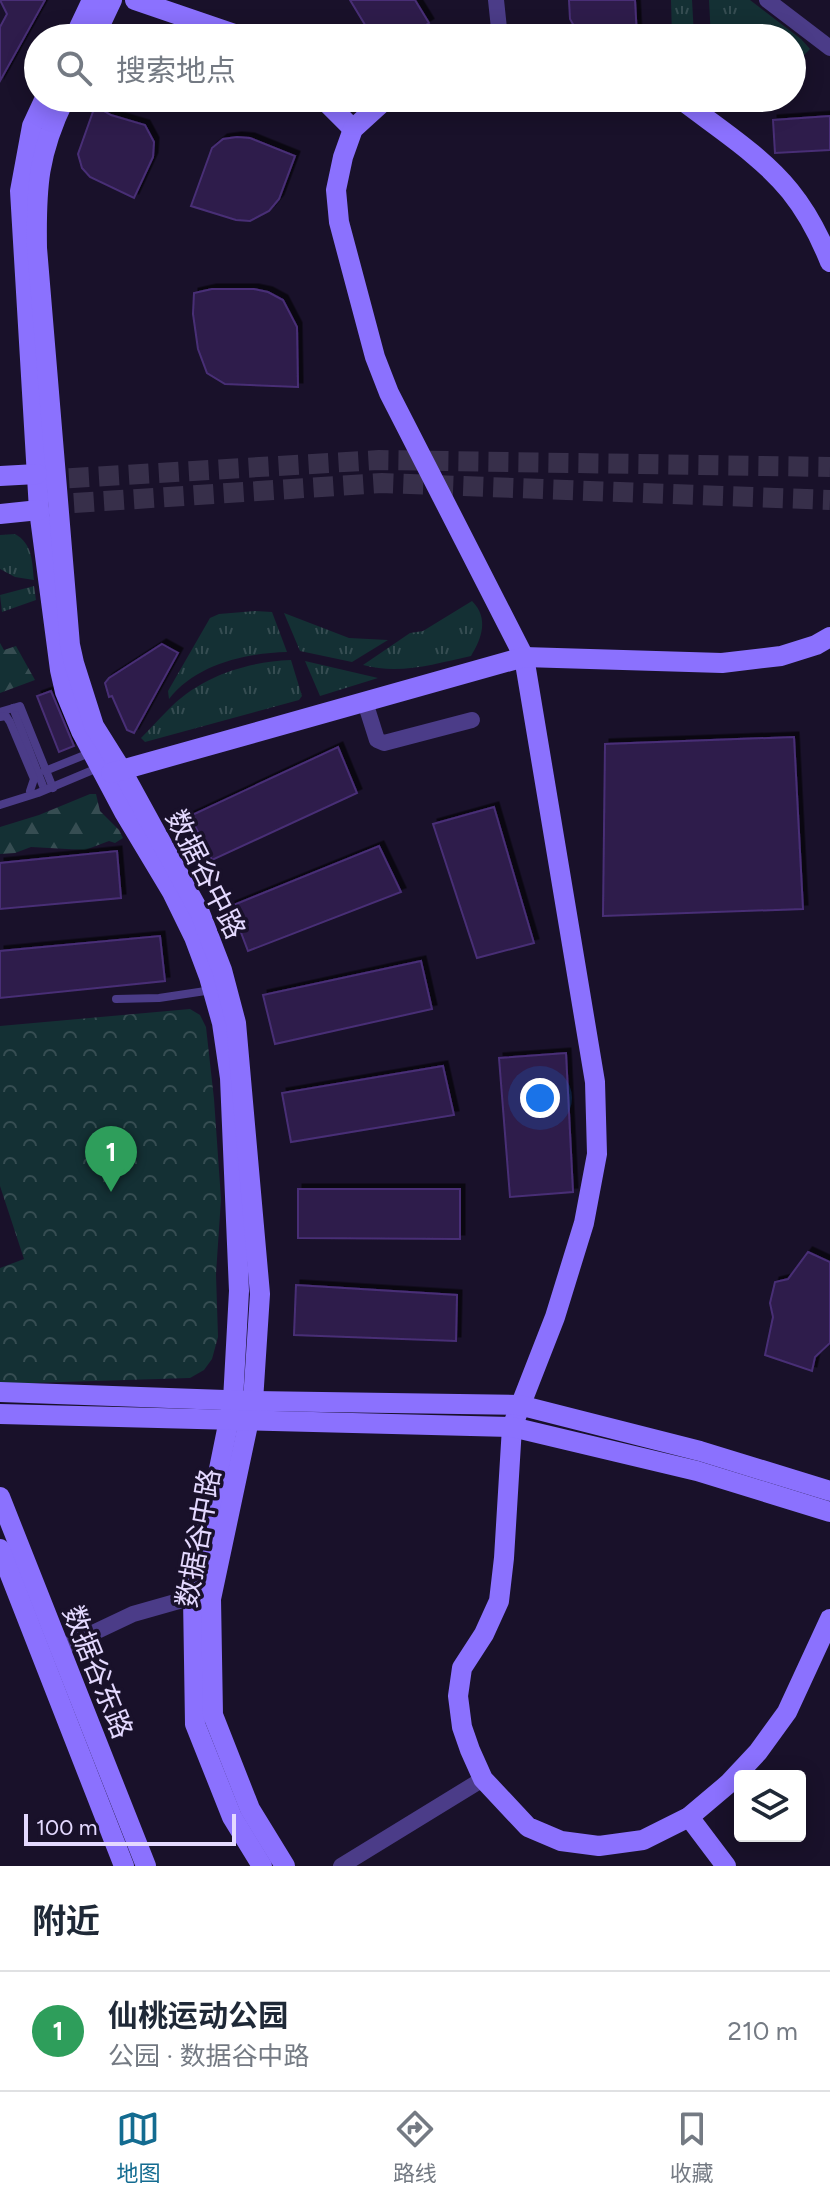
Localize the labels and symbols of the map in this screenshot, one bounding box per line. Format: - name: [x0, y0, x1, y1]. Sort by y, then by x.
- street label: 数据谷中路: [159, 804, 253, 944]
- your location: [520, 1078, 560, 1118]
- pin: 1: [85, 1126, 137, 1192]
- street label: 数据谷中路: [169, 1466, 227, 1610]
- street label: 数据谷东路: [56, 1601, 140, 1743]
- scale bar: [24, 1810, 236, 1846]

